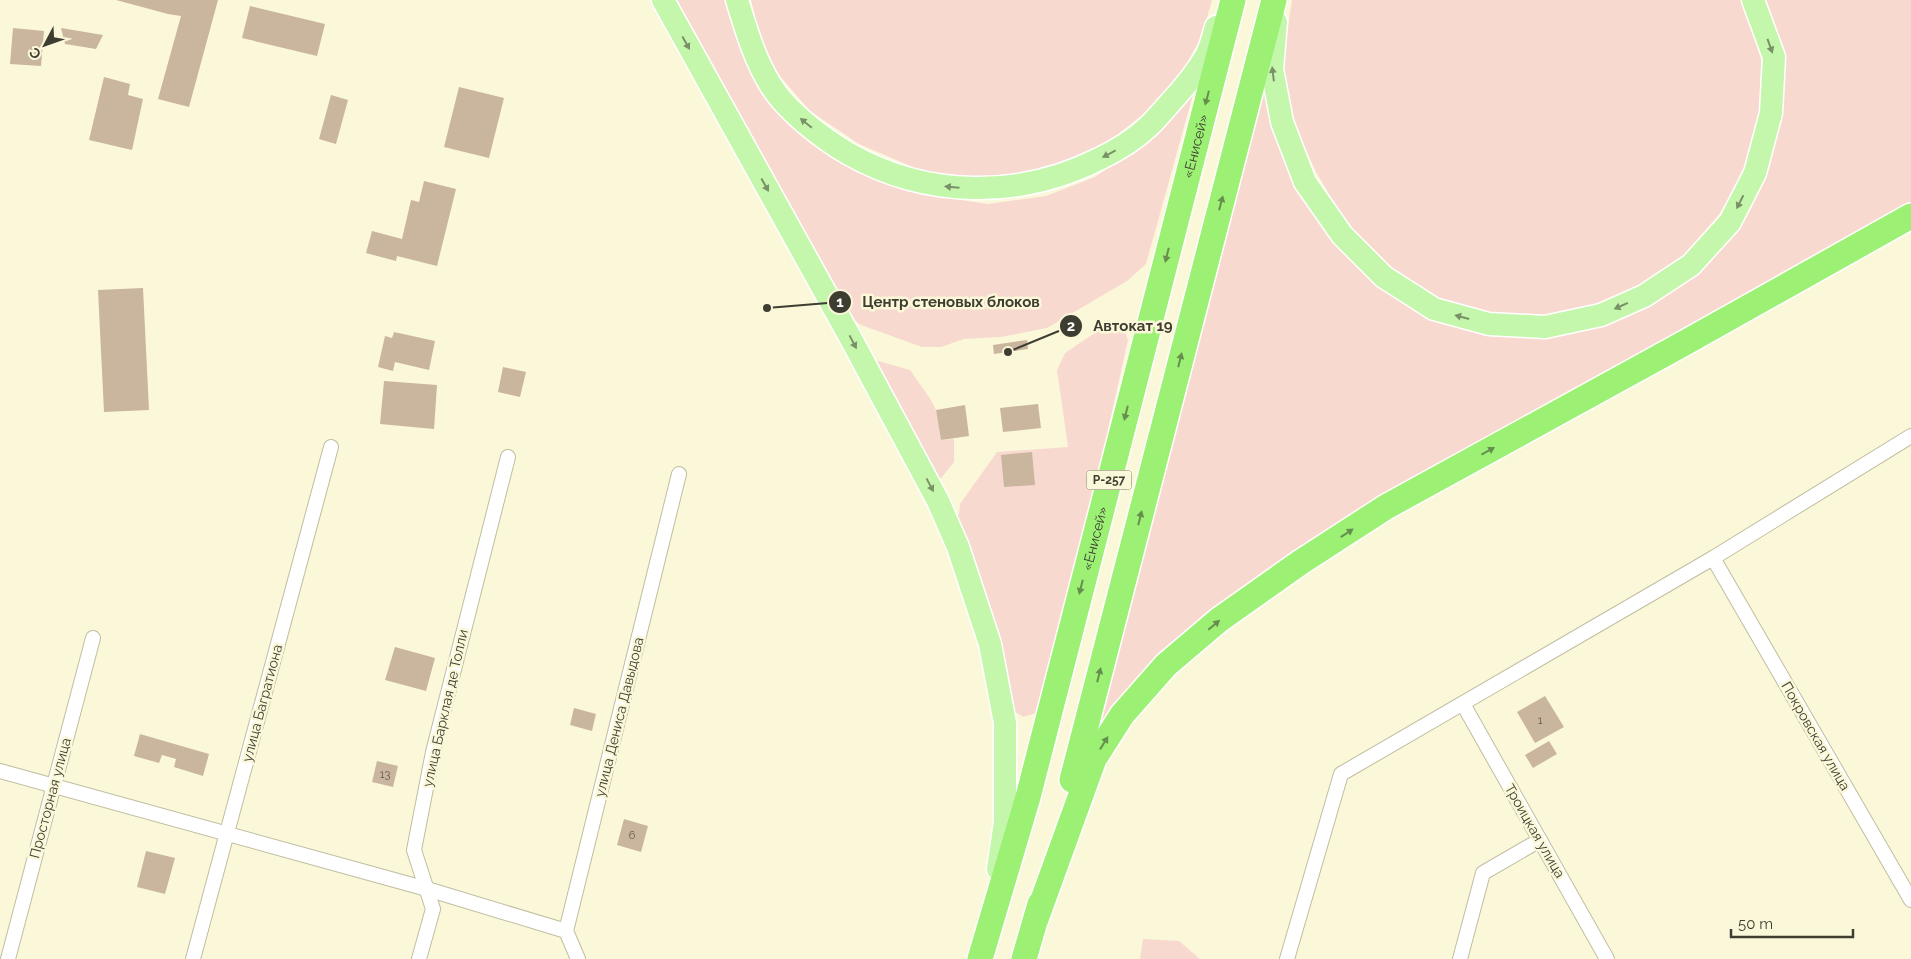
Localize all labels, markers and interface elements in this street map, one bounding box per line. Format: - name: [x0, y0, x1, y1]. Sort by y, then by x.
- north arrow: [20, 20, 70, 70]
- one-way arrow: [682, 36, 691, 49]
- one-way arrow: [1766, 39, 1774, 54]
- text: С: [26, 44, 44, 62]
- one-way arrow: [1269, 66, 1277, 82]
- one-way arrow: [1203, 91, 1211, 106]
- street label: «Енисей»: [1180, 113, 1211, 180]
- one-way arrow: [800, 118, 813, 129]
- one-way arrow: [1101, 150, 1116, 158]
- one-way arrow: [761, 178, 770, 191]
- one-way arrow: [944, 183, 960, 191]
- one-way arrow: [1217, 195, 1225, 210]
- one-way arrow: [1736, 195, 1744, 209]
- one-way arrow: [1162, 248, 1170, 263]
- callout: Центр стеновых блоков: [828, 287, 1050, 317]
- text: 1: [836, 293, 844, 311]
- text: Центр стеновых блоков: [862, 293, 1040, 311]
- one-way arrow: [1614, 303, 1628, 311]
- callout: Автокат 19: [1059, 311, 1183, 341]
- one-way arrow: [1455, 312, 1470, 320]
- text: 2: [1067, 317, 1075, 335]
- text: Автокат 19: [1093, 317, 1173, 335]
- one-way arrow: [849, 335, 857, 349]
- one-way arrow: [1176, 353, 1184, 368]
- one-way arrow: [1122, 405, 1130, 420]
- one-way arrow: [1481, 447, 1495, 456]
- road number: Р-257: [1086, 470, 1132, 490]
- one-way arrow: [926, 478, 934, 492]
- street label: «Енисей»: [1079, 505, 1110, 572]
- one-way arrow: [1136, 510, 1144, 525]
- one-way arrow: [1341, 528, 1354, 537]
- one-way arrow: [1077, 580, 1085, 595]
- one-way arrow: [1207, 619, 1220, 630]
- street label: улица Барклая де Толли: [419, 628, 471, 788]
- street label: улица Дениса Давыдова: [591, 636, 647, 798]
- street label: улица Багратиона: [239, 643, 285, 763]
- one-way arrow: [1095, 668, 1103, 683]
- street label: Покровская улица: [1778, 679, 1854, 793]
- house number: 1: [1538, 714, 1543, 727]
- street label: Просторная улица: [26, 736, 74, 860]
- one-way arrow: [1100, 737, 1109, 750]
- house number: 13: [380, 768, 390, 781]
- street label: Троицкая улица: [1502, 781, 1568, 881]
- house number: 6: [629, 829, 636, 842]
- scale bar: [1731, 906, 1854, 938]
- text: 50 m: [1738, 915, 1773, 933]

